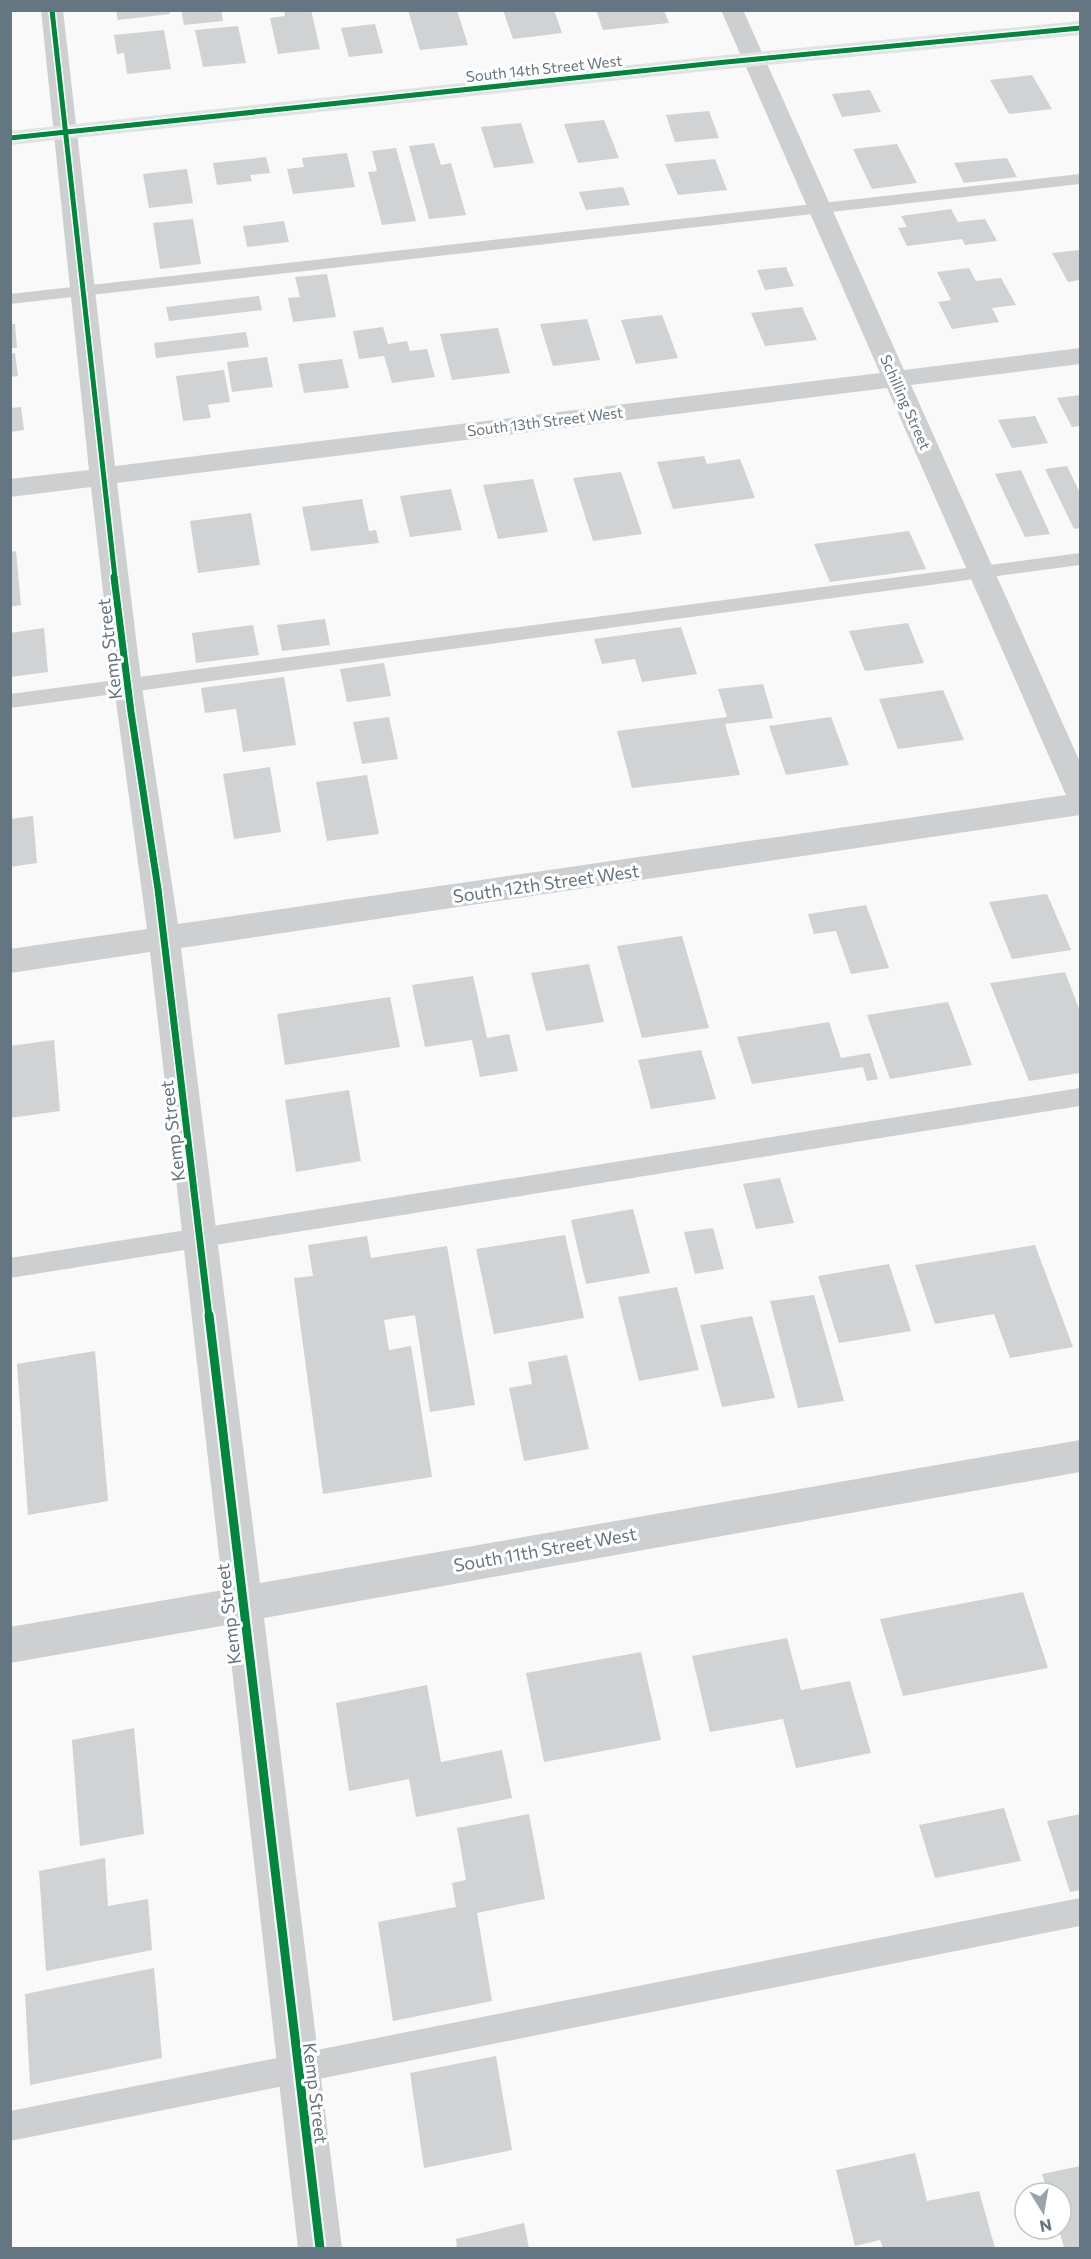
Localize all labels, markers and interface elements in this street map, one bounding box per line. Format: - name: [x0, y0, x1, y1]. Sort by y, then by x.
- street label: South 14th Street West: [465, 51, 623, 85]
- street label: Schilling Street: [877, 352, 935, 452]
- street label: South 13th Street West: [466, 403, 624, 439]
- street label: Kemp Street: [92, 597, 126, 701]
- street label: South 12th Street West: [451, 859, 641, 907]
- street label: Kemp Street: [155, 1079, 189, 1183]
- street label: South 11th Street West: [452, 1522, 638, 1576]
- street label: Kemp Street: [211, 1562, 245, 1666]
- street label: Kemp Street: [299, 2041, 333, 2145]
- north arrow: [1013, 2181, 1073, 2241]
- text: N: [1038, 2216, 1054, 2237]

